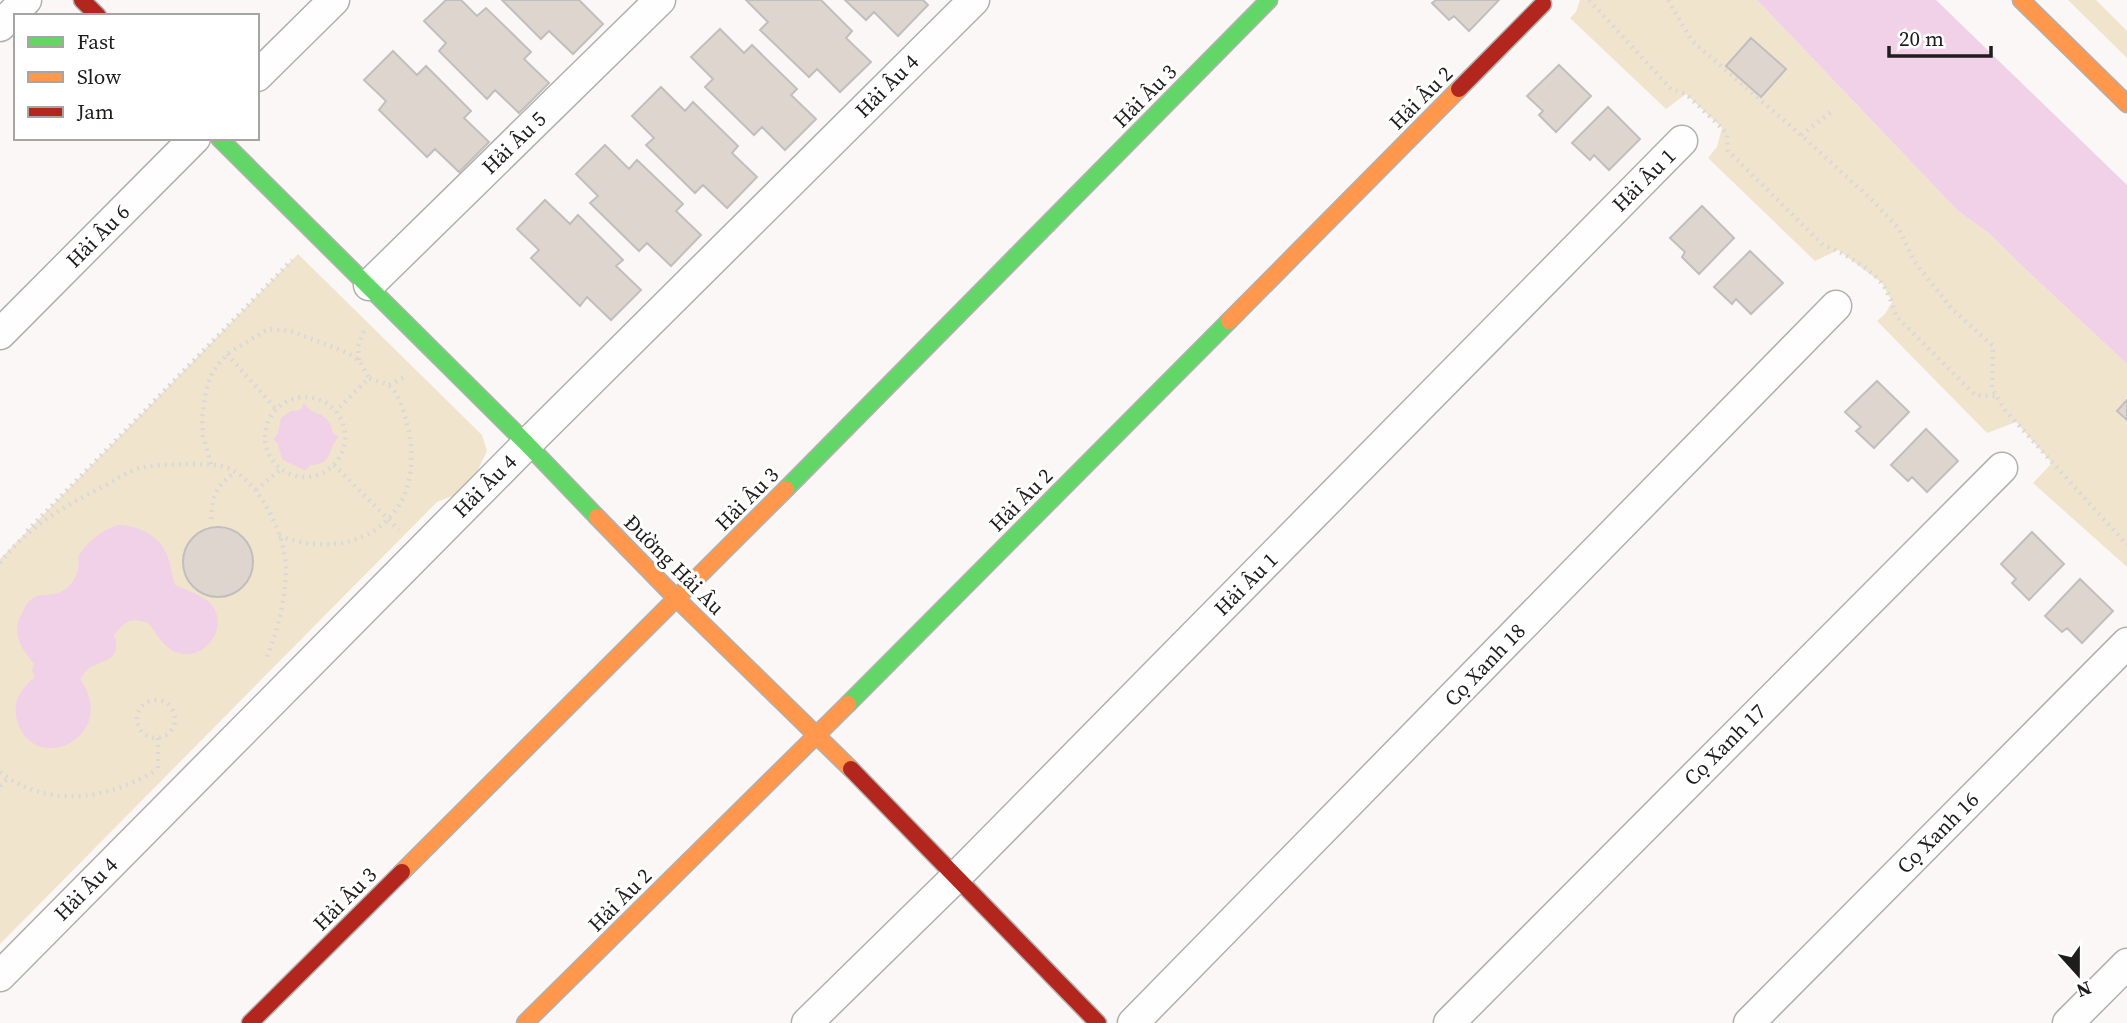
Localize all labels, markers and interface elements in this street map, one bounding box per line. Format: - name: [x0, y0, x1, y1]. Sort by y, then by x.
- legend: [14, 14, 259, 140]
- scale bar: [1889, 14, 1990, 58]
- text: 20 m: [1899, 24, 1944, 53]
- text: Fast: [77, 27, 115, 56]
- street label: Hải Âu 4: [848, 47, 925, 124]
- street label: Hải Âu 3: [1106, 57, 1183, 134]
- street label: Hải Âu 2: [1382, 59, 1459, 136]
- text: Slow: [77, 62, 121, 91]
- text: Jam: [76, 97, 114, 126]
- street label: Hải Âu 5: [475, 105, 552, 181]
- street label: Hải Âu 1: [1605, 141, 1682, 218]
- street label: Hải Âu 6: [59, 197, 136, 274]
- street label: Hải Âu 4: [446, 447, 523, 524]
- street label: Hải Âu 3: [708, 460, 785, 537]
- street label: Hải Âu 2: [982, 461, 1059, 538]
- street label: Đường Hải Âu: [618, 508, 731, 621]
- street label: Hải Âu 1: [1207, 545, 1284, 622]
- street label: Cọ Xanh 18: [1438, 617, 1532, 713]
- street label: Cọ Xanh 17: [1677, 697, 1772, 792]
- street label: Cọ Xanh 16: [1890, 785, 1985, 880]
- street label: Hải Âu 4: [47, 850, 124, 927]
- street label: Hải Âu 3: [306, 860, 383, 937]
- street label: Hải Âu 2: [581, 861, 658, 938]
- north arrow: [2043, 939, 2113, 1009]
- text: N: [2073, 975, 2095, 1005]

